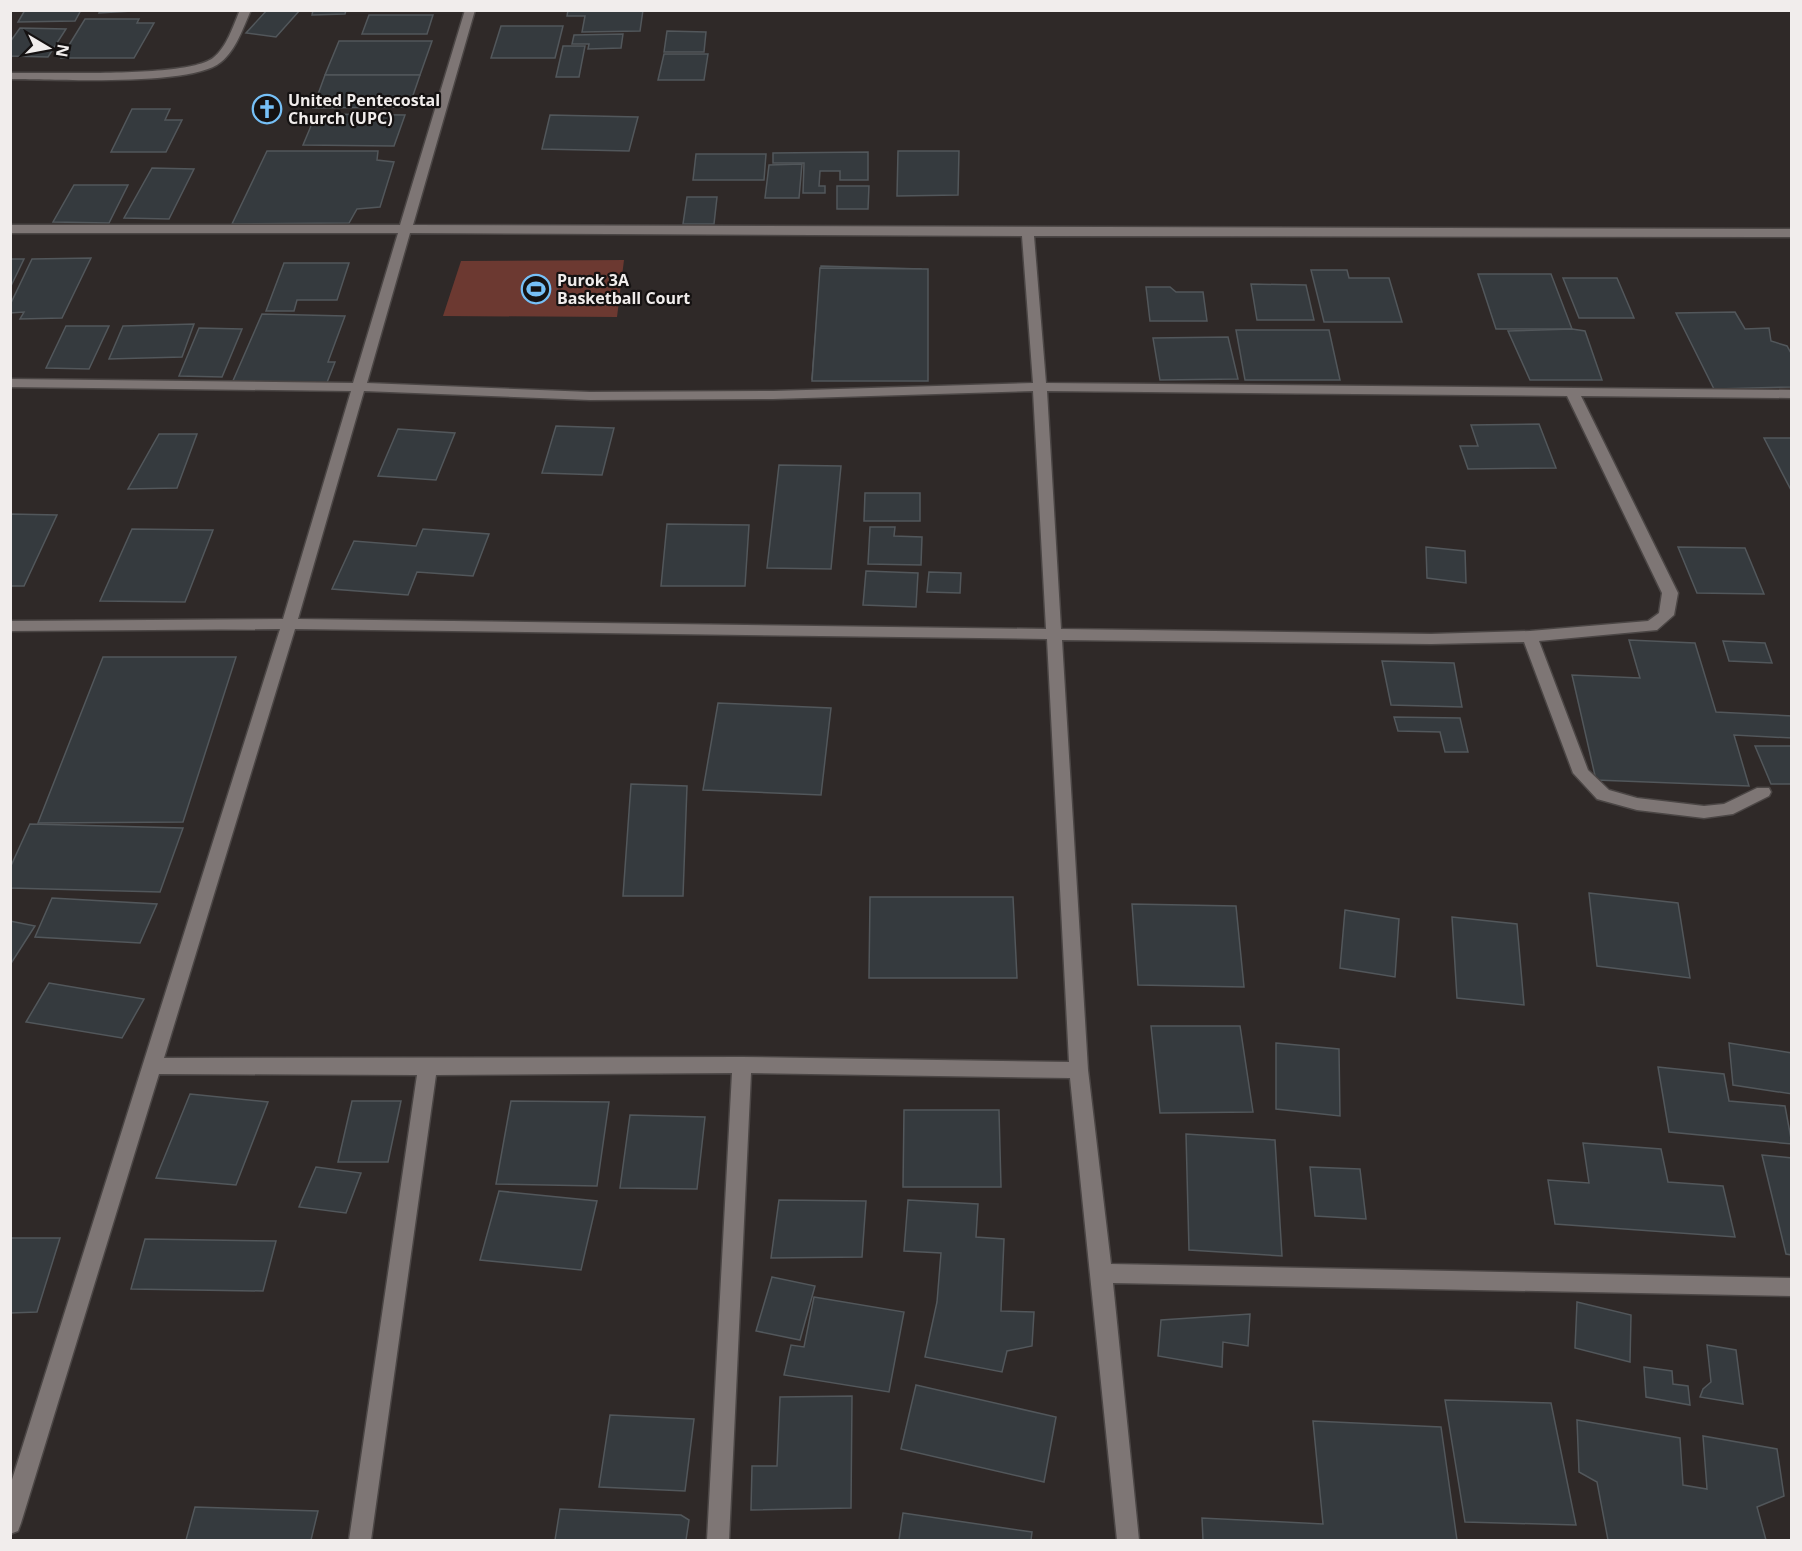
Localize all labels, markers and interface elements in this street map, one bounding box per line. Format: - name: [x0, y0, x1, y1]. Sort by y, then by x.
- north arrow: [18, 18, 78, 78]
- text: N: [51, 42, 75, 59]
- place label: United Pentecostal Church (UPC): [288, 89, 440, 129]
- church icon: United Pentecostal Church (UPC): [251, 93, 283, 125]
- place label: Purok 3A Basketball Court: [557, 269, 690, 309]
- sports icon: Purok 3A Basketball Court: [520, 273, 552, 305]

